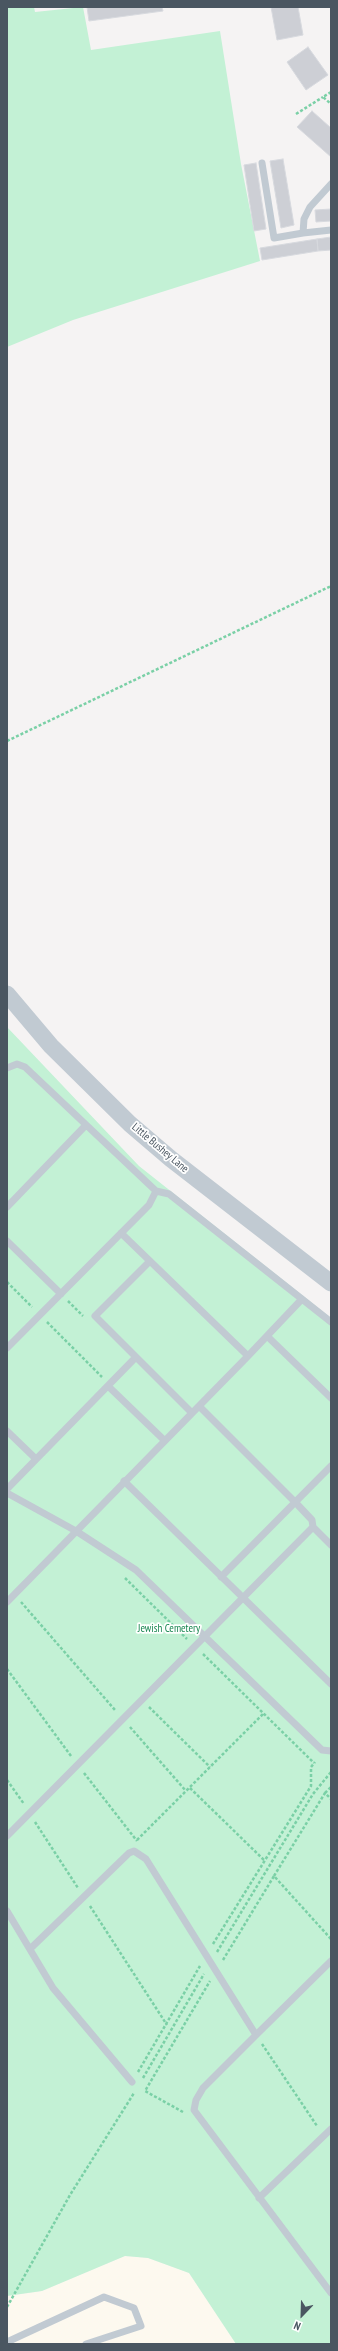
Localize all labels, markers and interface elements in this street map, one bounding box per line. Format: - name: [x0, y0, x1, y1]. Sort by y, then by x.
- street label: Little Bushey Lane: [129, 1120, 191, 1176]
- park label: Jewish Cemetery: [138, 1622, 200, 1636]
- north arrow: [282, 2295, 322, 2335]
- text: N: [292, 2318, 303, 2334]

